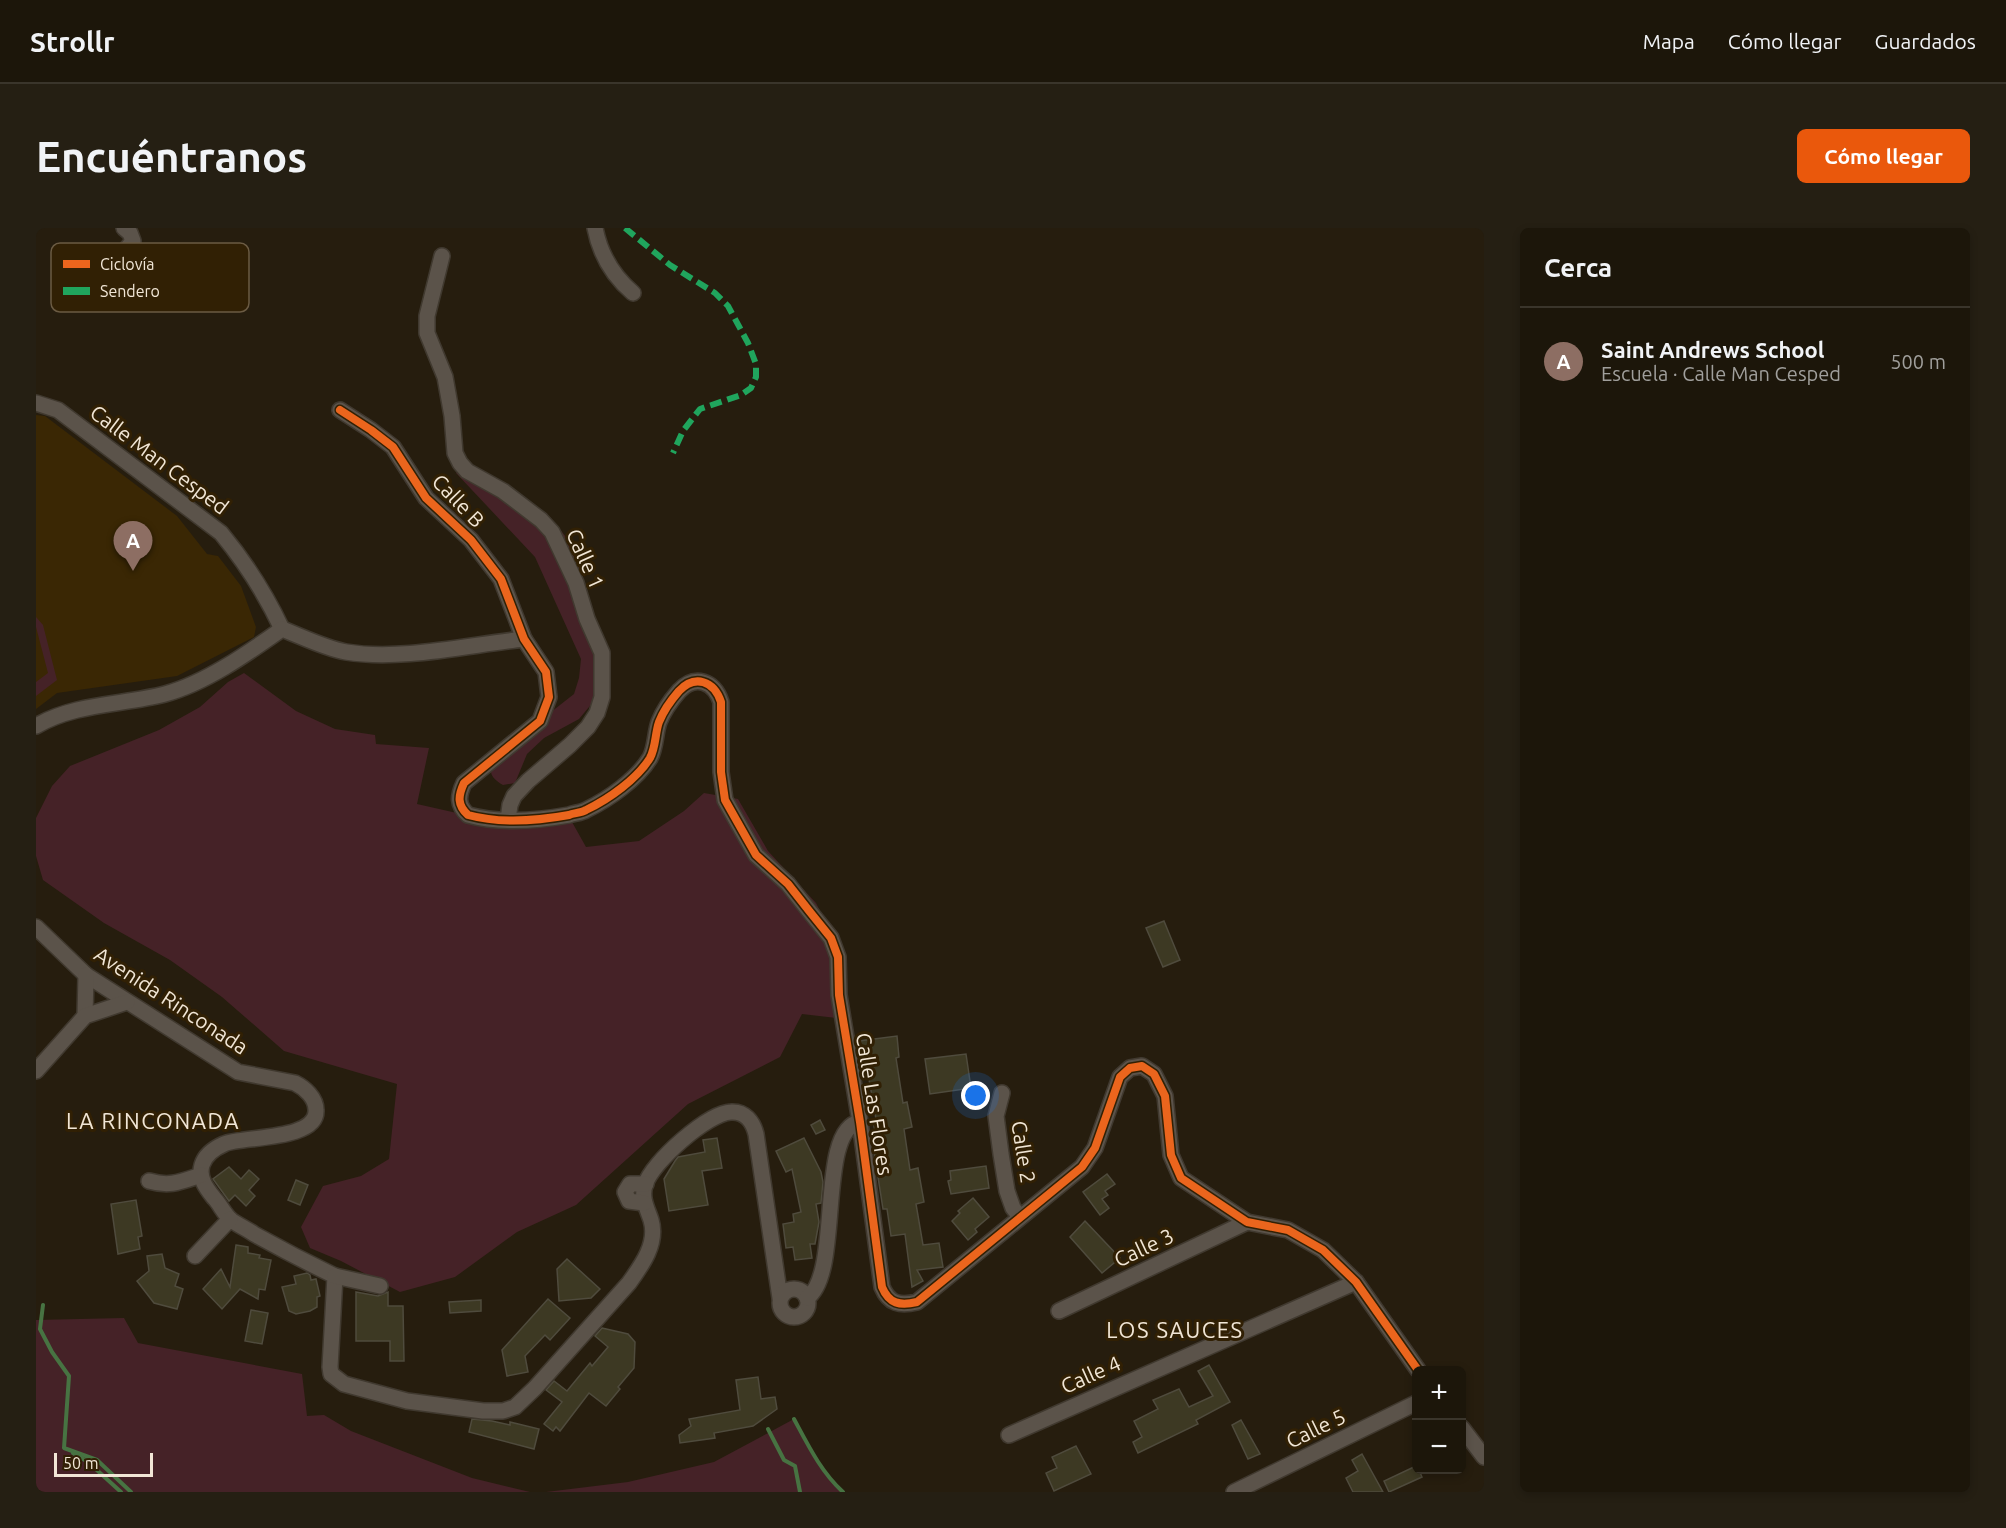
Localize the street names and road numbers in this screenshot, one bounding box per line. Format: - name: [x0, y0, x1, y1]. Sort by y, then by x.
- street label: Calle Man Cesped: [86, 399, 233, 519]
- street label: Calle B: [428, 469, 490, 532]
- street label: Calle 1: [562, 525, 610, 592]
- street label: Avenida Rinconada: [90, 942, 253, 1059]
- street label: Calle Las Flores: [852, 1031, 898, 1177]
- street label: Calle 2: [1007, 1119, 1041, 1185]
- street label: Calle 3: [1110, 1223, 1177, 1271]
- street label: Calle 4: [1057, 1350, 1124, 1398]
- street label: Calle 5: [1282, 1404, 1349, 1453]

